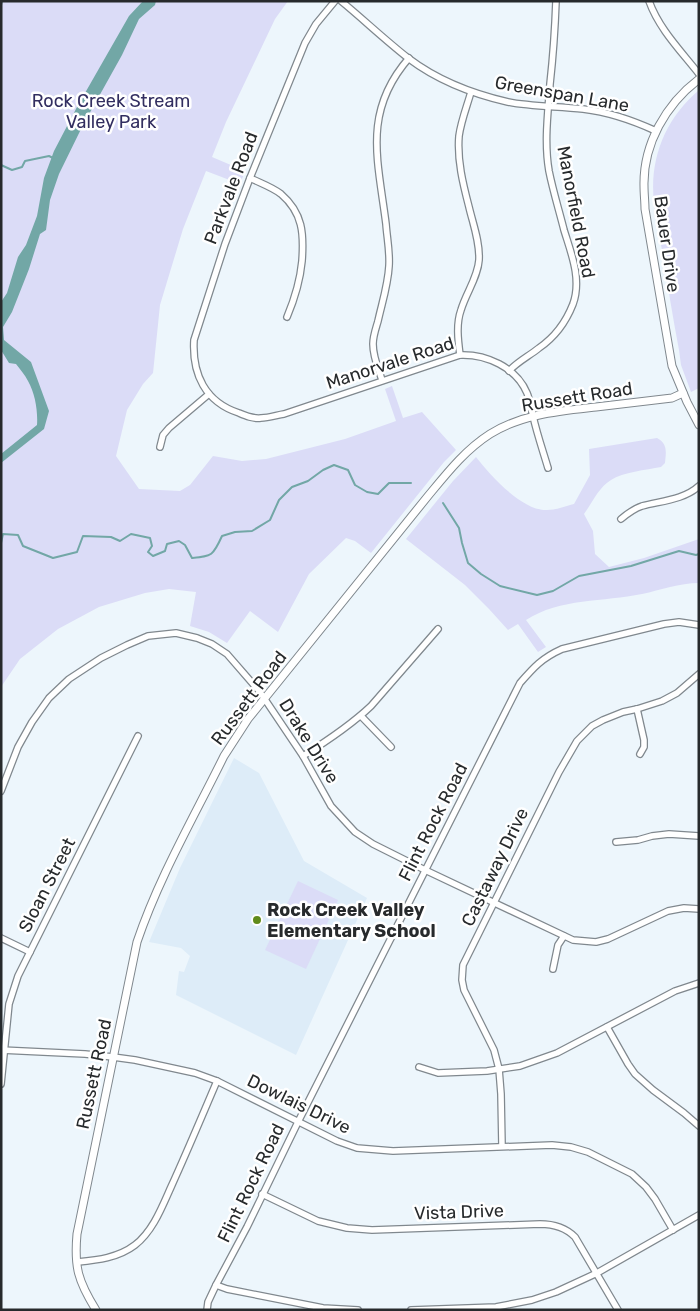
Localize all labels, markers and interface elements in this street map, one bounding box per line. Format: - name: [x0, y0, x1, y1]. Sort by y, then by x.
- street label: Greenspan Lane: [493, 71, 631, 117]
- park label: Rock Creek Stream Valley Park: [32, 90, 190, 133]
- street label: Parkvale Road: [199, 129, 263, 247]
- street label: Manorfield Road: [552, 144, 600, 280]
- street label: Bauer Drive: [649, 194, 685, 294]
- street label: Manorvale Road: [323, 332, 457, 394]
- street label: Russett Road: [520, 377, 634, 417]
- street label: Russett Road: [206, 647, 292, 749]
- street label: Drake Drive: [274, 695, 344, 787]
- street label: Flint Rock Road: [394, 759, 472, 885]
- street label: Castaway Drive: [457, 804, 533, 930]
- street label: Sloan Street: [14, 834, 80, 936]
- place label: Rock Creek Valley Elementary School: [267, 899, 436, 942]
- marker: Rock Creek Valley Elementary School: [251, 914, 263, 926]
- street label: Russett Road: [72, 1017, 116, 1131]
- street label: Dowlais Drive: [244, 1069, 354, 1139]
- street label: Flint Rock Road: [213, 1120, 289, 1246]
- street label: Vista Drive: [414, 1199, 504, 1225]

